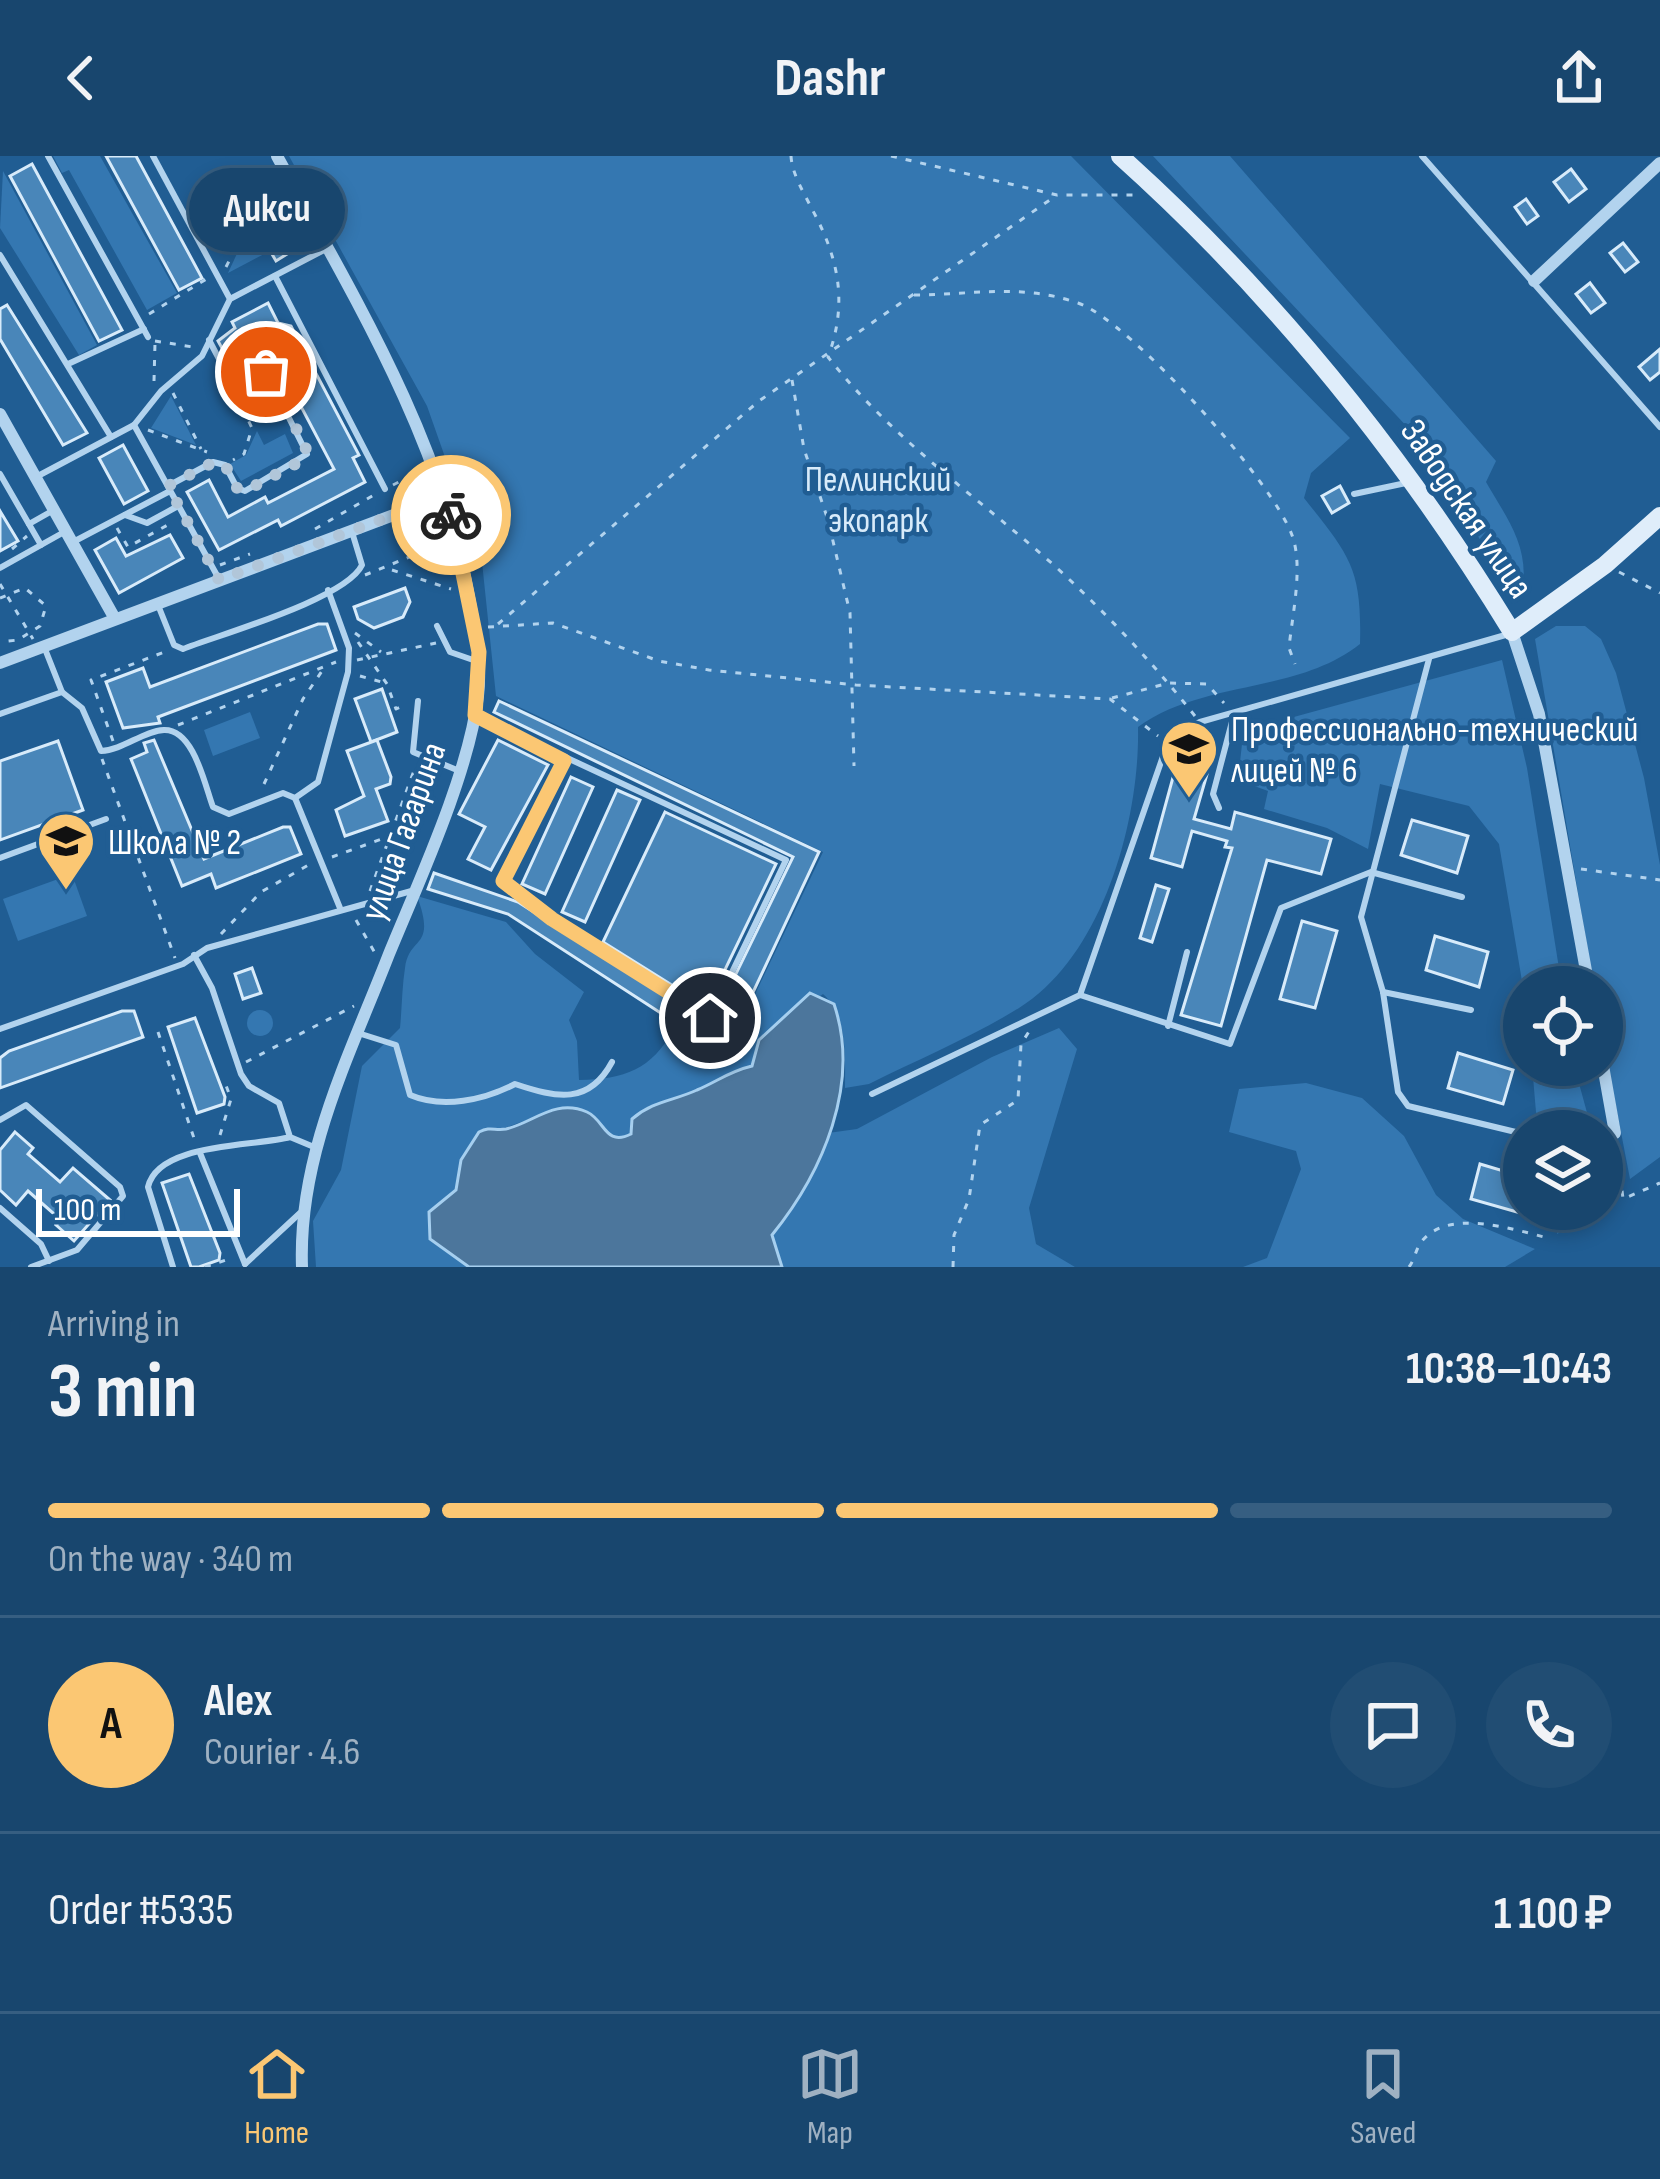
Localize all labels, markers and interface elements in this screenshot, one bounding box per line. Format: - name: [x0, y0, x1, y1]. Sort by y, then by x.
- icon: back: [48, 45, 114, 111]
- icon: share: [1546, 45, 1612, 111]
- text: Dashr: [774, 46, 886, 111]
- callout: Дикси: [188, 168, 344, 252]
- text: Дикси: [224, 186, 310, 233]
- pin: [215, 321, 317, 423]
- icon: bag: [233, 339, 299, 405]
- street label: Заводская улица: [1390, 412, 1541, 607]
- courier: [391, 455, 511, 575]
- park label: Пеллинский экопарк: [805, 459, 951, 543]
- icon: bike: [418, 482, 484, 548]
- place label: Профессионально-технический лицей № 6: [1231, 709, 1638, 793]
- school or university icon: Профессионально-технический лицей № 6: [1158, 718, 1220, 800]
- street label: улица Гагарина: [352, 737, 456, 927]
- school or university icon: Школа № 2: [35, 810, 97, 892]
- place label: Школа № 2: [108, 822, 241, 865]
- map controls: [1503, 966, 1623, 1230]
- button: locate: [1503, 966, 1623, 1086]
- pin: [659, 967, 761, 1069]
- icon: home: [677, 985, 743, 1051]
- button: layers: [1503, 1110, 1623, 1230]
- scale bar: [36, 1183, 240, 1236]
- text: 100 m: [54, 1190, 121, 1230]
- text: Arriving in: [48, 1301, 180, 1348]
- text: 10:38–10:43: [1406, 1342, 1612, 1397]
- text: 3 min: [48, 1346, 197, 1439]
- text: On the way · 340 m: [48, 1536, 293, 1583]
- button: chat: [1330, 1662, 1456, 1788]
- button: phone: [1486, 1662, 1612, 1788]
- text: Alex: [204, 1674, 272, 1729]
- text: A: [100, 1697, 122, 1752]
- text: Courier · 4.6: [204, 1729, 360, 1776]
- text: Order #5335: [48, 1883, 234, 1938]
- text: 1 100 ₽: [1494, 1887, 1612, 1942]
- tab: Home: [244, 2041, 310, 2153]
- tab: Map: [797, 2041, 863, 2153]
- tab: Saved: [1350, 2041, 1416, 2153]

